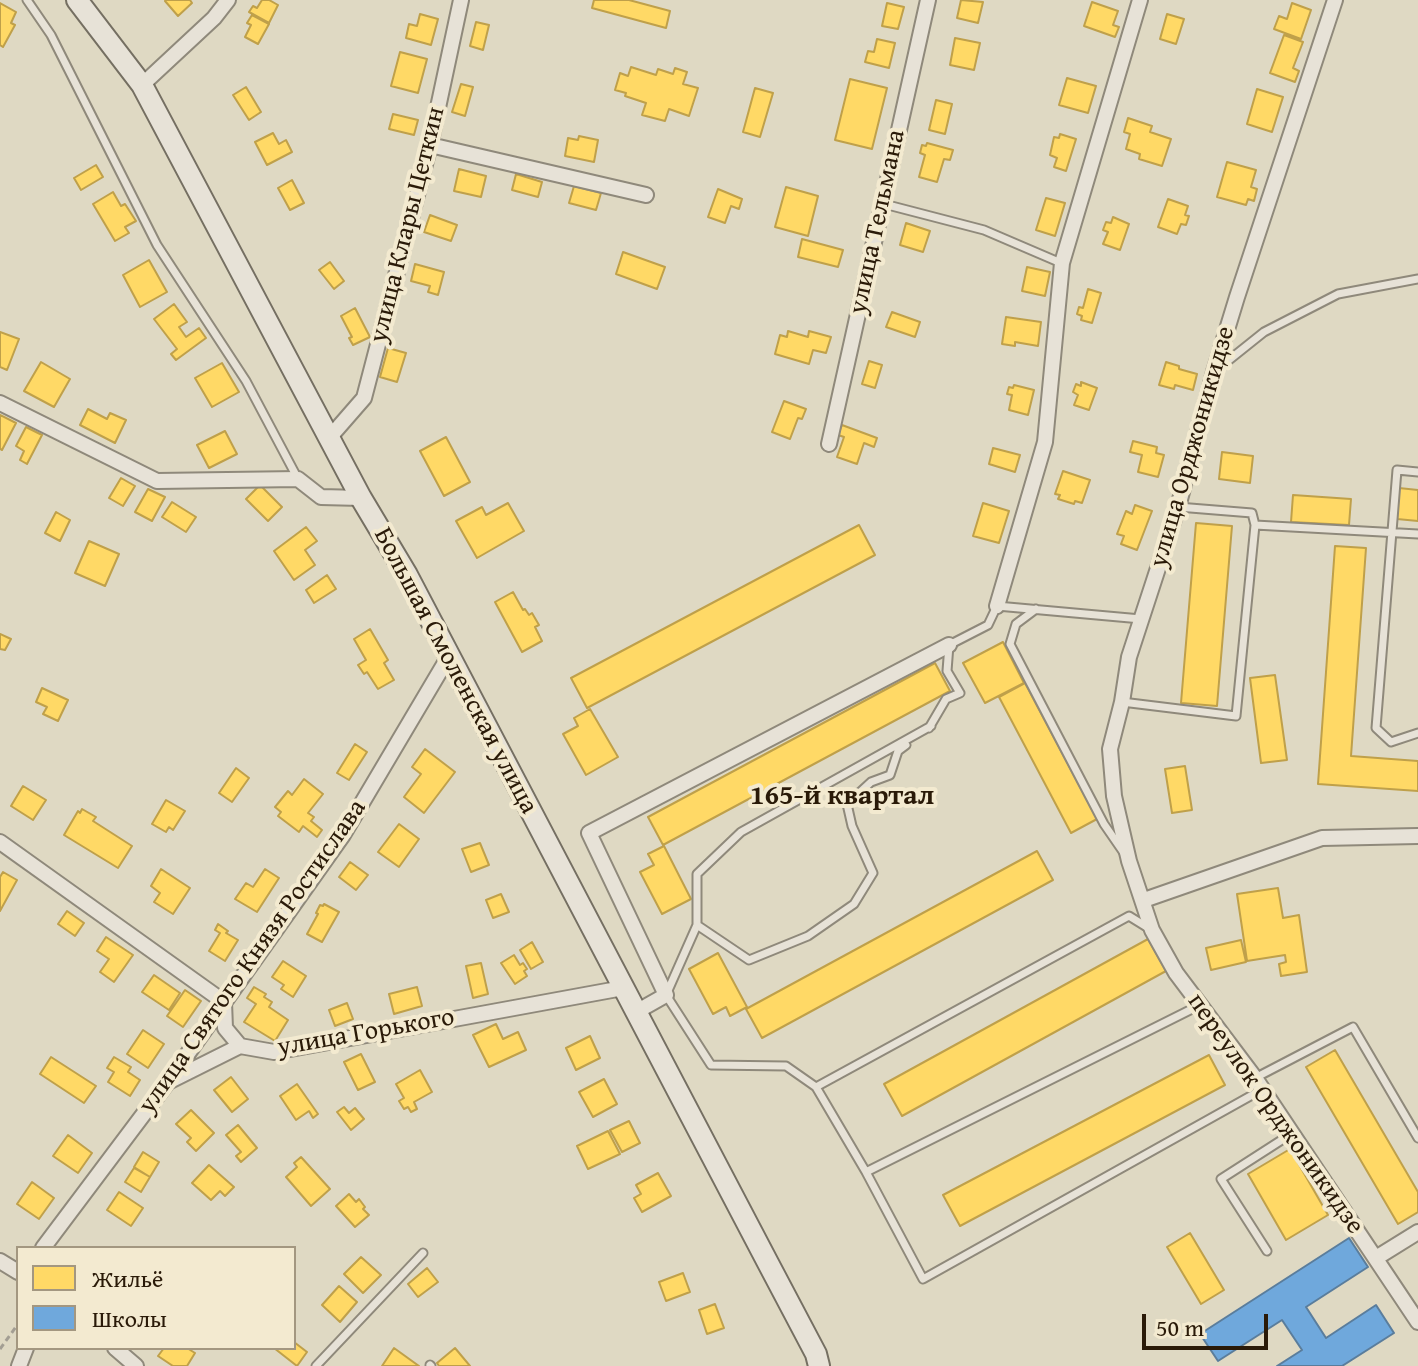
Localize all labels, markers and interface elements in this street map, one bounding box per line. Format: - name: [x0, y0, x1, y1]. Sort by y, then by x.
- street label: улица Клары Цеткин: [364, 104, 452, 346]
- street label: улица Тельмана: [843, 127, 913, 317]
- street label: улица Орджоникидзе: [1144, 323, 1242, 571]
- street label: Большая Смоленская улица: [366, 523, 544, 819]
- district label: 165-й квартал: [750, 780, 934, 814]
- street label: улица Святого Князя Ростислава: [132, 794, 374, 1120]
- street label: переулок Орджоникидзе: [1180, 988, 1370, 1240]
- street label: улица Горького: [275, 1002, 457, 1064]
- legend: [16, 1246, 296, 1350]
- text: Жильё: [92, 1261, 163, 1296]
- scale bar: [1146, 1298, 1272, 1348]
- text: Школы: [92, 1301, 167, 1336]
- text: 50 m: [1156, 1310, 1204, 1345]

